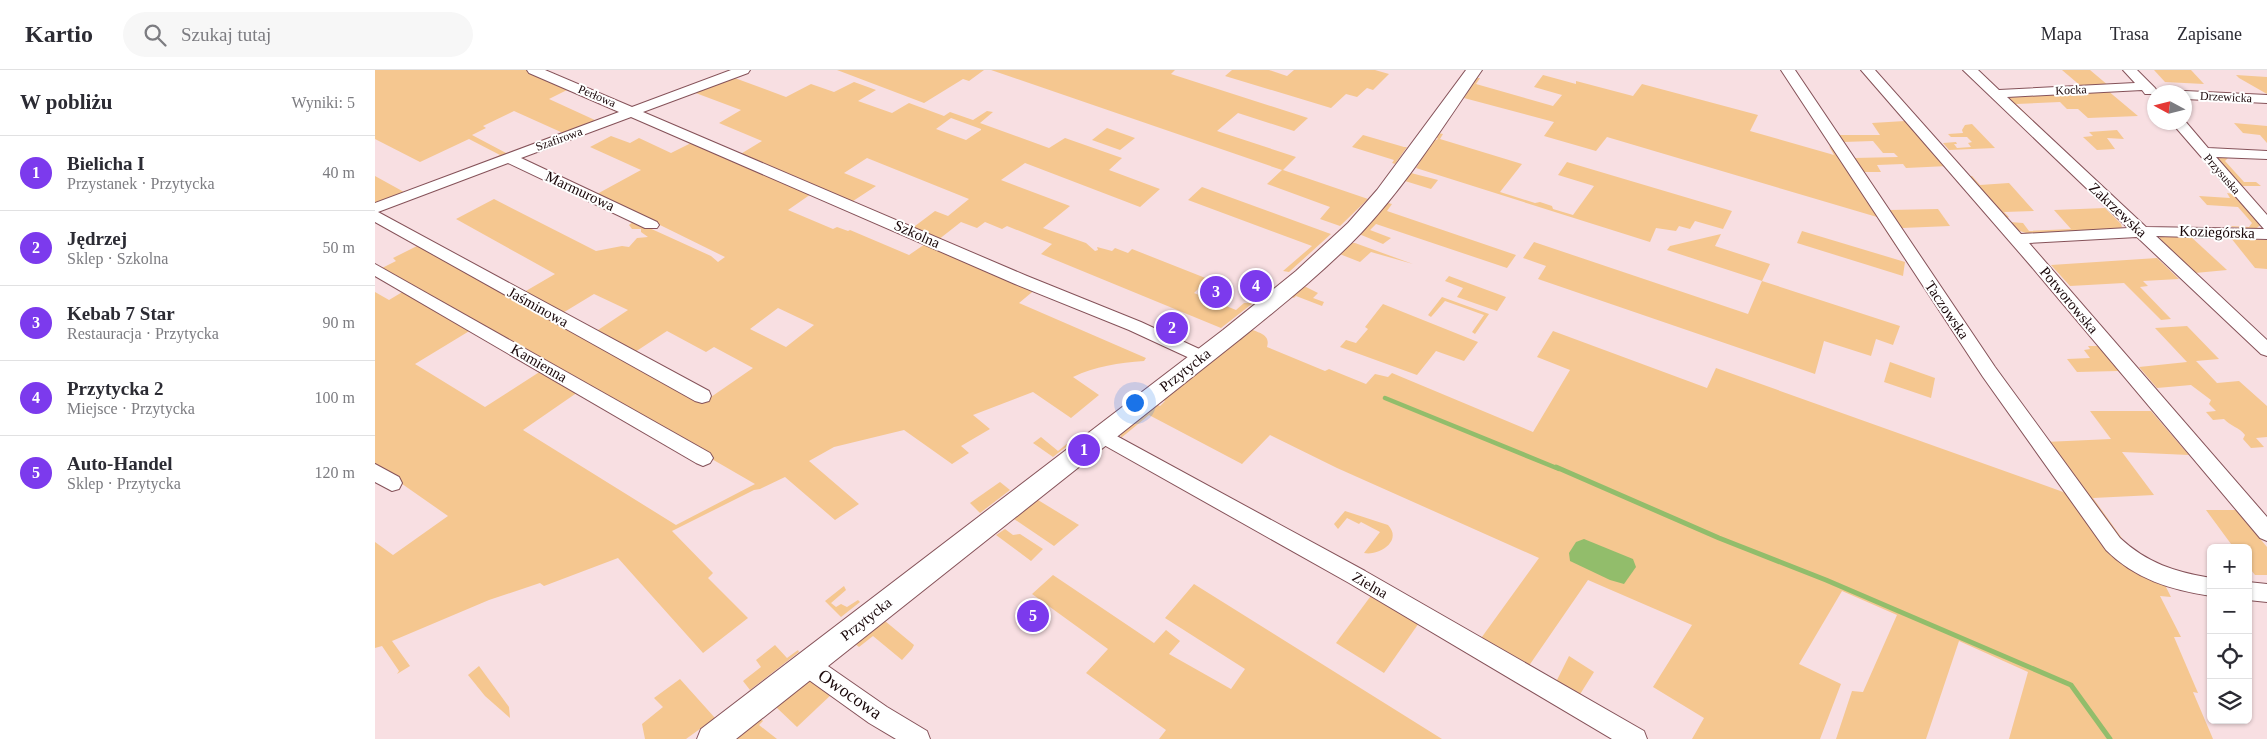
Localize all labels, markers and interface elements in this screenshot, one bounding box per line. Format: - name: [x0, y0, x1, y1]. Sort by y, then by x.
- search box: [123, 12, 473, 57]
- text: Kartio: [25, 21, 93, 47]
- icon: search: [141, 21, 169, 49]
- text: Szukaj tutaj: [181, 24, 271, 45]
- text: Mapa: [2041, 24, 2082, 44]
- text: Trasa: [2110, 24, 2149, 44]
- text: Zapisane: [2177, 24, 2242, 44]
- street label: Perłowa: [576, 82, 618, 110]
- street label: Kocka: [2055, 82, 2088, 98]
- north arrow: [2147, 85, 2192, 130]
- street label: Drzewicka: [2200, 89, 2253, 105]
- text: W pobliżu: [20, 90, 112, 114]
- text: Wyniki: 5: [292, 94, 355, 111]
- street label: Szafirowa: [534, 124, 585, 154]
- street label: Przysuska: [2201, 151, 2244, 197]
- text: Bielicha I: [67, 153, 145, 174]
- text: 1: [32, 164, 40, 181]
- text: 40 m: [323, 164, 355, 181]
- street label: Marmurowa: [543, 168, 617, 214]
- text: Przystanek · Przytycka: [67, 175, 215, 192]
- street label: Zakrzewska: [2086, 179, 2150, 241]
- street label: Szkolna: [892, 217, 943, 251]
- street label: Koziegórska: [2179, 223, 2255, 241]
- text: Jędrzej: [67, 228, 127, 249]
- text: 2: [32, 239, 40, 256]
- text: 50 m: [323, 239, 355, 256]
- text: Sklep · Szkolna: [67, 250, 168, 267]
- street label: Potworowska: [2037, 264, 2102, 337]
- pin: 4: [1240, 267, 1272, 305]
- pin: 3: [1200, 273, 1232, 311]
- street label: Taczowska: [1922, 278, 1972, 342]
- street label: Jaśminowa: [505, 284, 571, 330]
- text: Kebab 7 Star: [67, 303, 175, 324]
- pin: 2: [1156, 309, 1188, 347]
- text: 3: [32, 314, 40, 331]
- text: 90 m: [323, 314, 355, 331]
- text: Restauracja · Przytycka: [67, 325, 219, 342]
- street label: Kamienna: [508, 341, 570, 386]
- street label: Przytycka: [1156, 345, 1214, 395]
- text: Przytycka 2: [67, 378, 164, 399]
- text: 4: [32, 389, 40, 406]
- text: 100 m: [315, 389, 355, 406]
- your location: [1122, 390, 1148, 416]
- text: Miejsce · Przytycka: [67, 400, 195, 417]
- pin: 1: [1068, 431, 1100, 469]
- text: Auto-Handel: [67, 453, 173, 474]
- text: 5: [32, 464, 40, 481]
- text: 120 m: [315, 464, 355, 481]
- text: Sklep · Przytycka: [67, 475, 181, 492]
- map controls: [2207, 544, 2252, 724]
- button: +: [2207, 544, 2252, 589]
- street label: Zielna: [1349, 568, 1391, 602]
- button: −: [2207, 589, 2252, 634]
- street label: Przytycka: [837, 594, 895, 644]
- pin: 5: [1017, 597, 1049, 635]
- button: locate: [2207, 634, 2252, 679]
- street label: Owocowa: [814, 665, 886, 723]
- button: layers: [2207, 679, 2252, 724]

